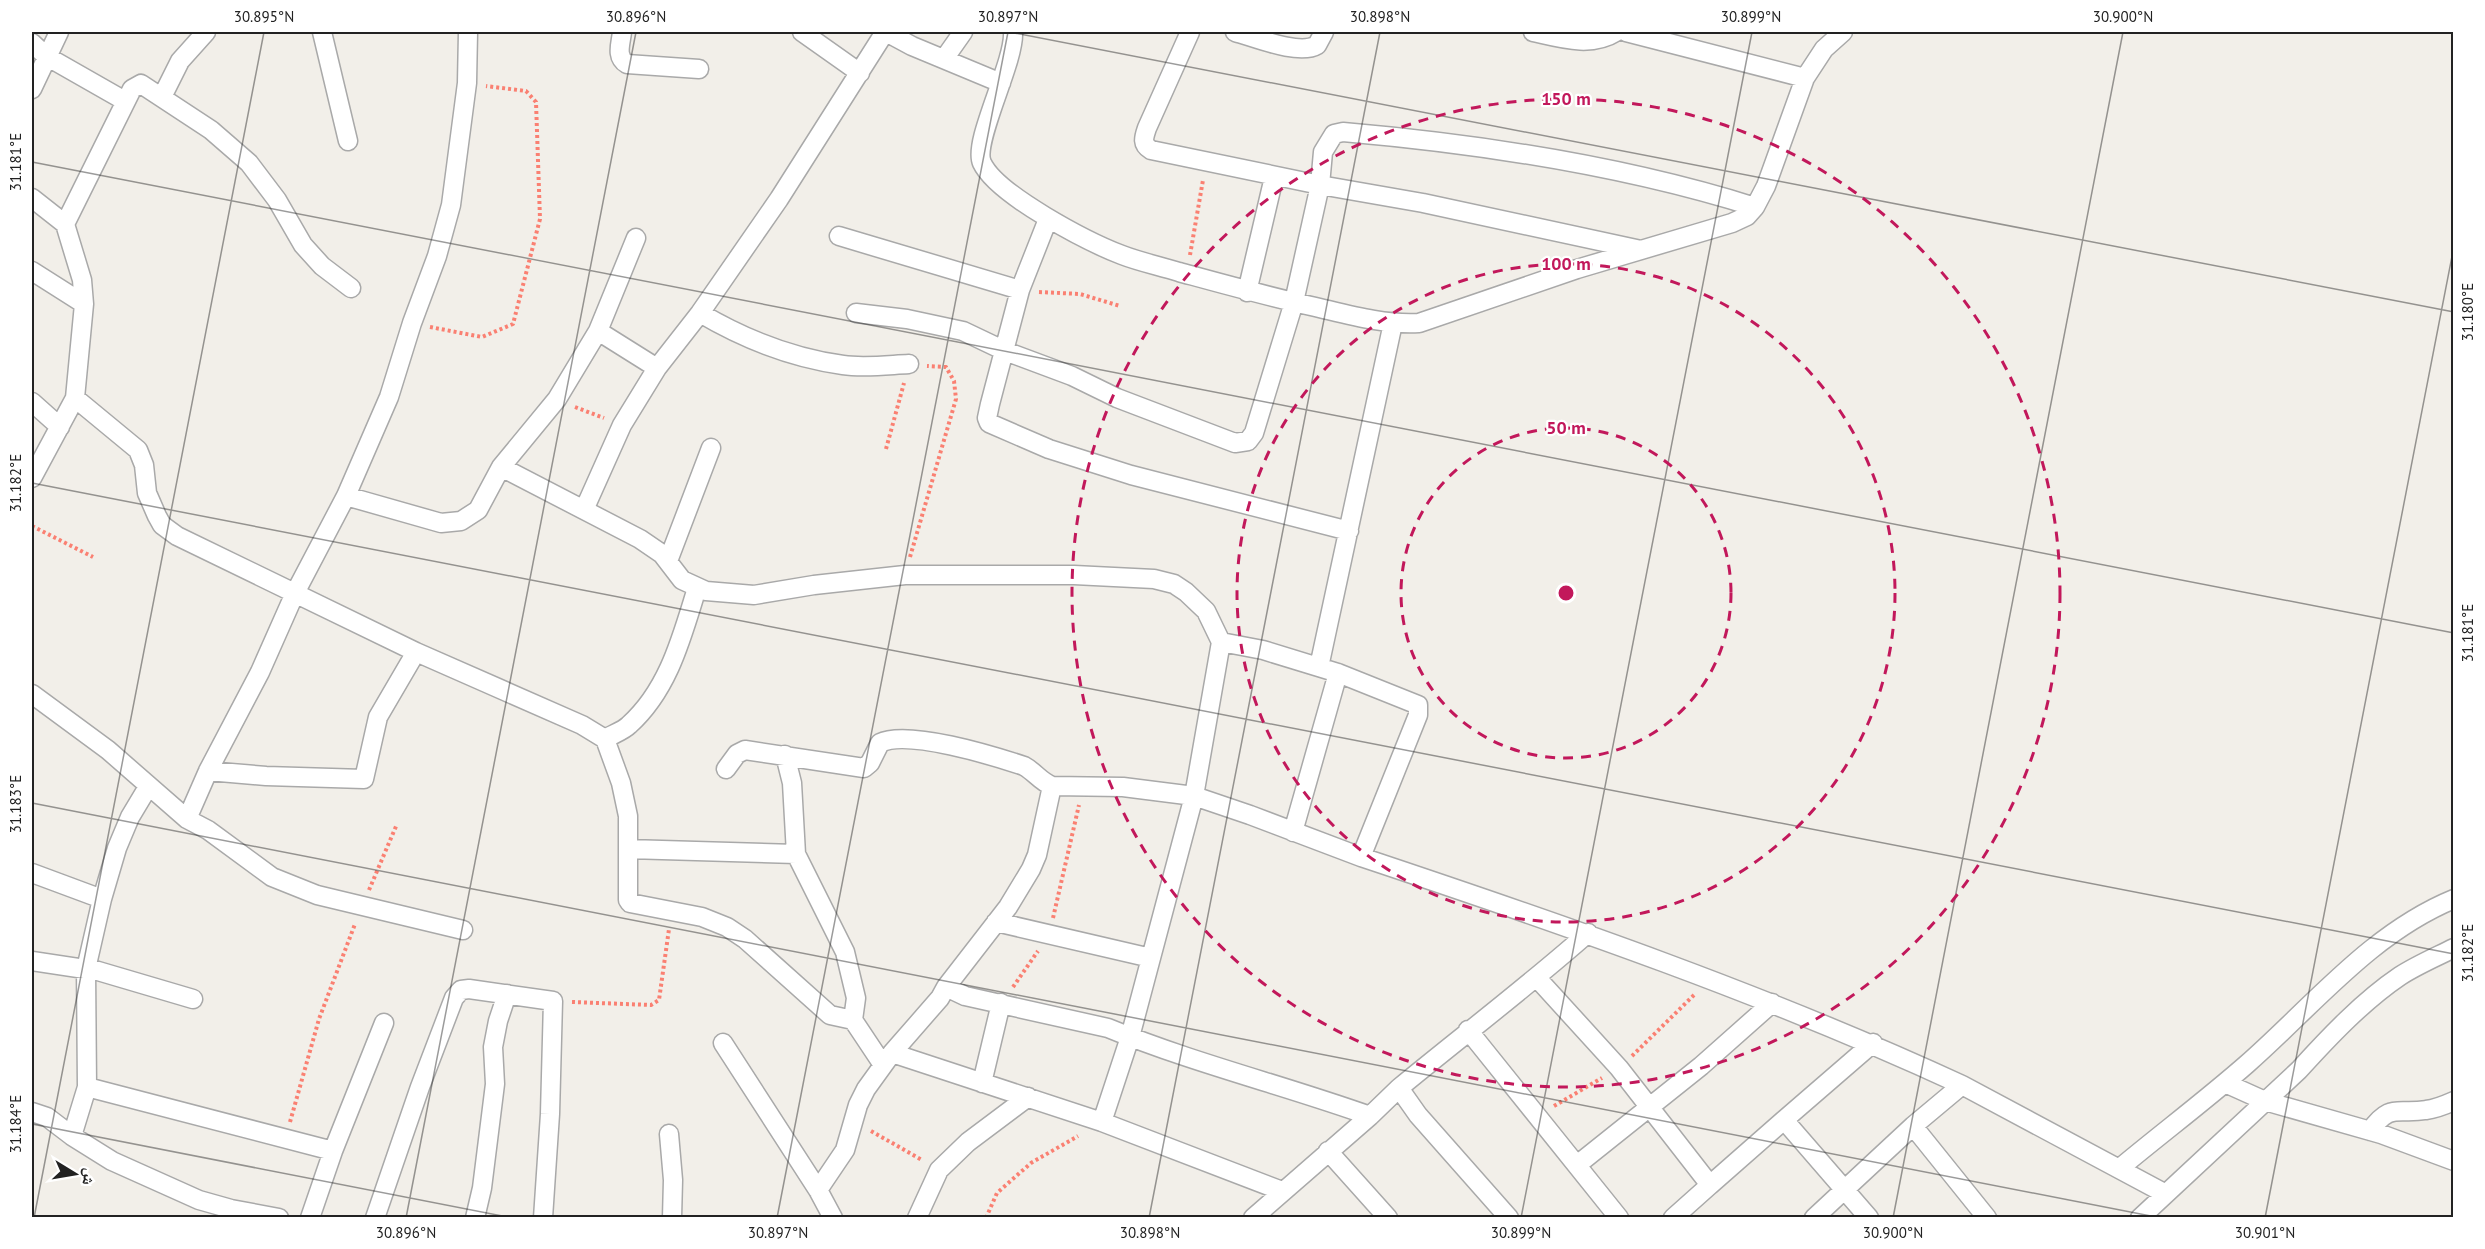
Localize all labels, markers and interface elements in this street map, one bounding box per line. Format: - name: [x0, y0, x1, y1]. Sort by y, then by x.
- text: 30.895°N: [234, 7, 294, 26]
- text: 30.896°N: [606, 7, 666, 26]
- text: 30.897°N: [978, 7, 1038, 26]
- text: 30.898°N: [1350, 7, 1410, 26]
- text: 30.899°N: [1721, 7, 1781, 26]
- text: 30.900°N: [2093, 7, 2153, 26]
- text: 150 m: [1541, 87, 1591, 110]
- text: 31.181°E: [6, 133, 25, 191]
- text: 100 m: [1541, 252, 1591, 275]
- text: 31.180°E: [2458, 283, 2477, 341]
- text: 50 m: [1546, 416, 1586, 439]
- text: 31.182°E: [6, 454, 25, 512]
- centre of rings: [1556, 583, 1576, 603]
- text: 31.181°E: [2458, 604, 2477, 662]
- text: 31.183°E: [6, 775, 25, 833]
- text: 31.182°E: [2458, 924, 2477, 982]
- text: 31.184°E: [6, 1095, 25, 1153]
- north arrow: [45, 1144, 105, 1204]
- text: ش: [78, 1167, 101, 1187]
- text: 30.896°N: [376, 1223, 436, 1242]
- text: 30.897°N: [748, 1223, 808, 1242]
- text: 30.898°N: [1120, 1223, 1180, 1242]
- text: 30.899°N: [1491, 1223, 1551, 1242]
- text: 30.900°N: [1863, 1223, 1923, 1242]
- text: 30.901°N: [2235, 1223, 2295, 1242]

